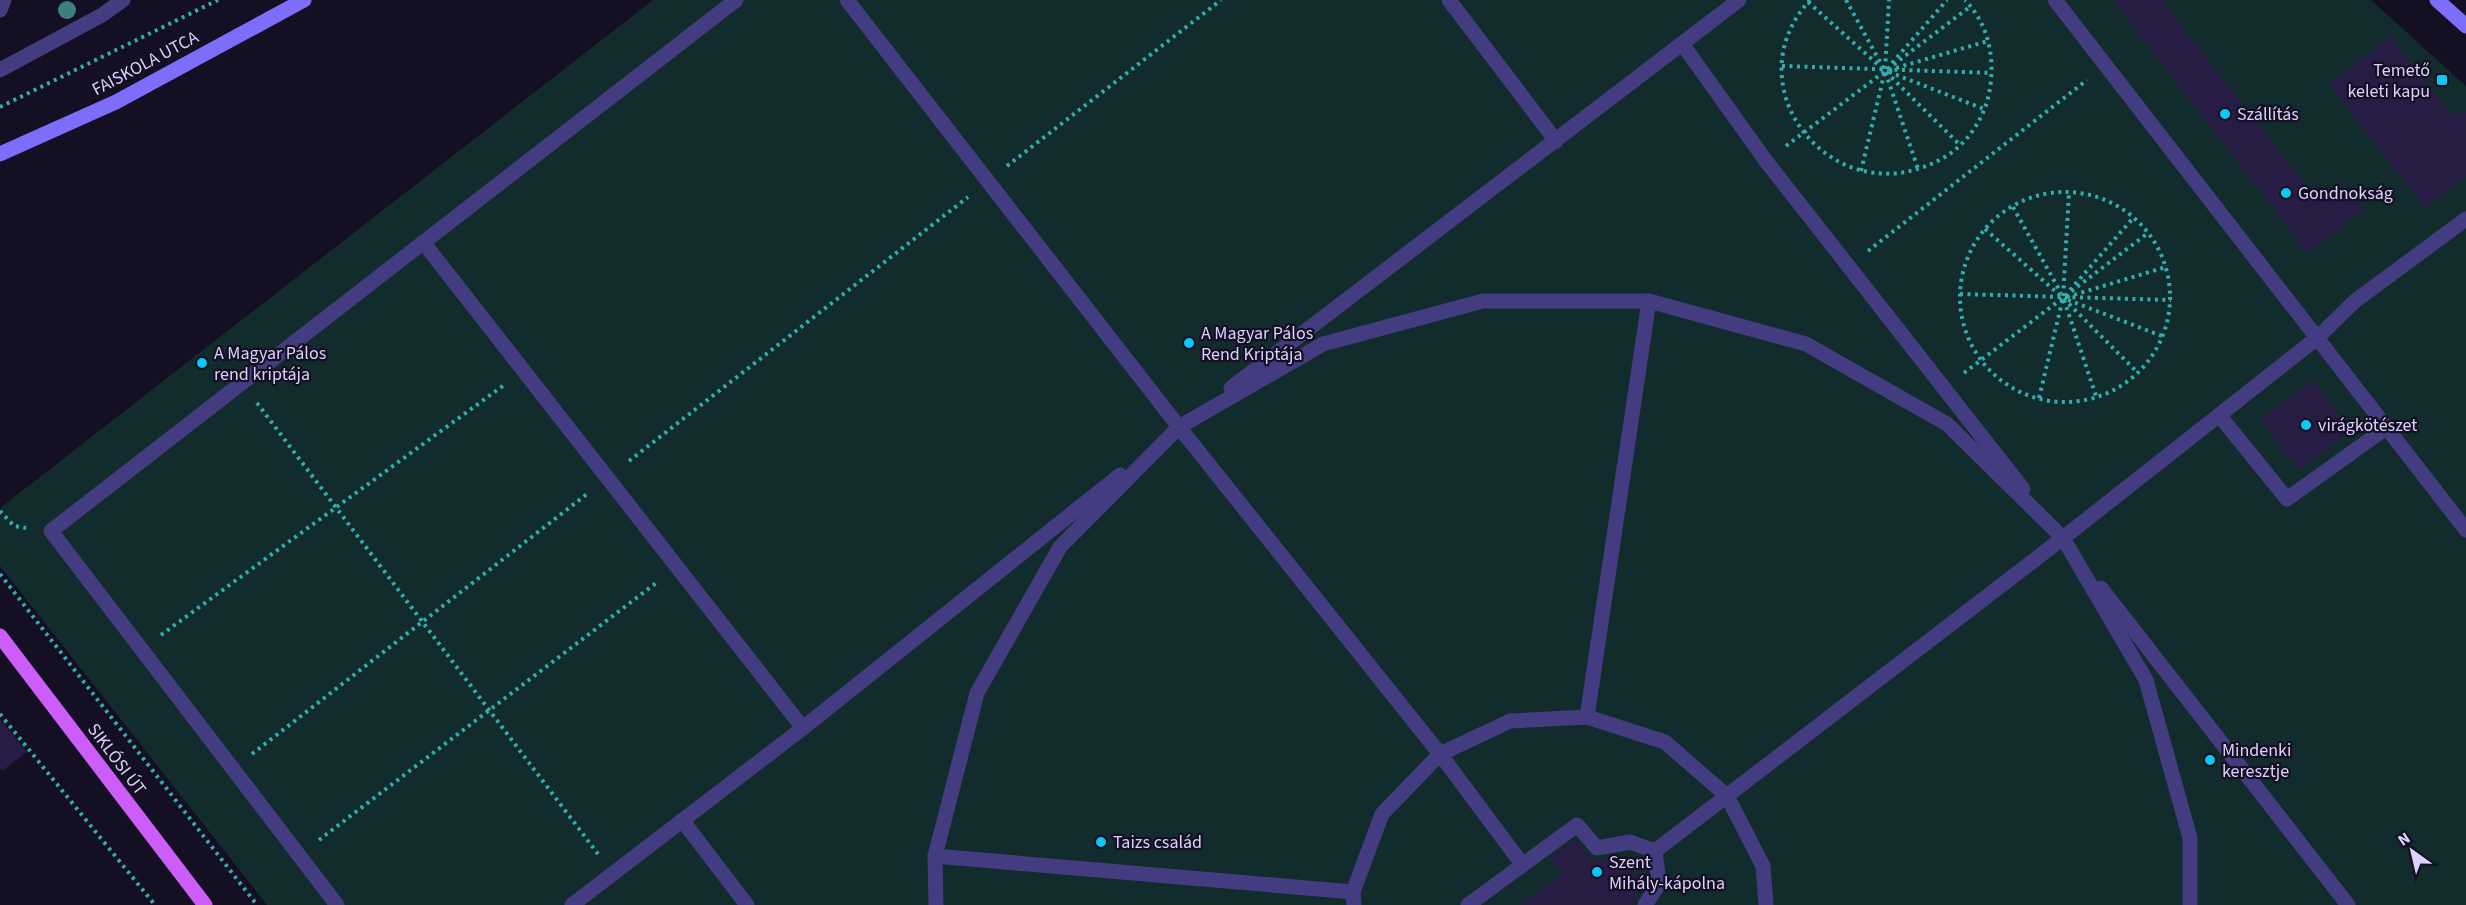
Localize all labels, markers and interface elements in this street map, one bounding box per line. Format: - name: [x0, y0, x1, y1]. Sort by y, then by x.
- street label: FAISKOLA UTCA: [88, 25, 203, 102]
- place label: Temető keleti kapu: [2347, 58, 2430, 104]
- marker: Temető keleti kapu: [2435, 73, 2449, 87]
- place label: Szállítás: [2237, 102, 2299, 127]
- marker: Szállítás: [2218, 107, 2232, 121]
- place label: Gondnokság: [2298, 181, 2393, 206]
- marker: Gondnokság: [2279, 186, 2293, 200]
- place label: A Magyar Pálos Rend Kriptája: [1201, 321, 1313, 367]
- marker: A Magyar Pálos Rend Kriptája: [1182, 336, 1196, 350]
- place label: A Magyar Pálos rend kriptája: [214, 341, 326, 387]
- marker: A Magyar Pálos rend kriptája: [195, 356, 209, 370]
- place label: virágkötészet: [2318, 413, 2417, 438]
- marker: virágkötészet: [2299, 418, 2313, 432]
- street label: SIKLÓSI ÚT: [81, 718, 152, 801]
- place label: Mindenki keresztje: [2222, 738, 2291, 784]
- marker: Mindenki keresztje: [2203, 753, 2217, 767]
- north arrow: [2382, 821, 2442, 881]
- text: N: [2394, 827, 2415, 851]
- place label: Taizs család: [1113, 830, 1202, 855]
- marker: Taizs család: [1094, 835, 1108, 849]
- place label: Szent Mihály-kápolna: [1609, 850, 1725, 896]
- marker: Szent Mihály-kápolna: [1590, 865, 1604, 879]

